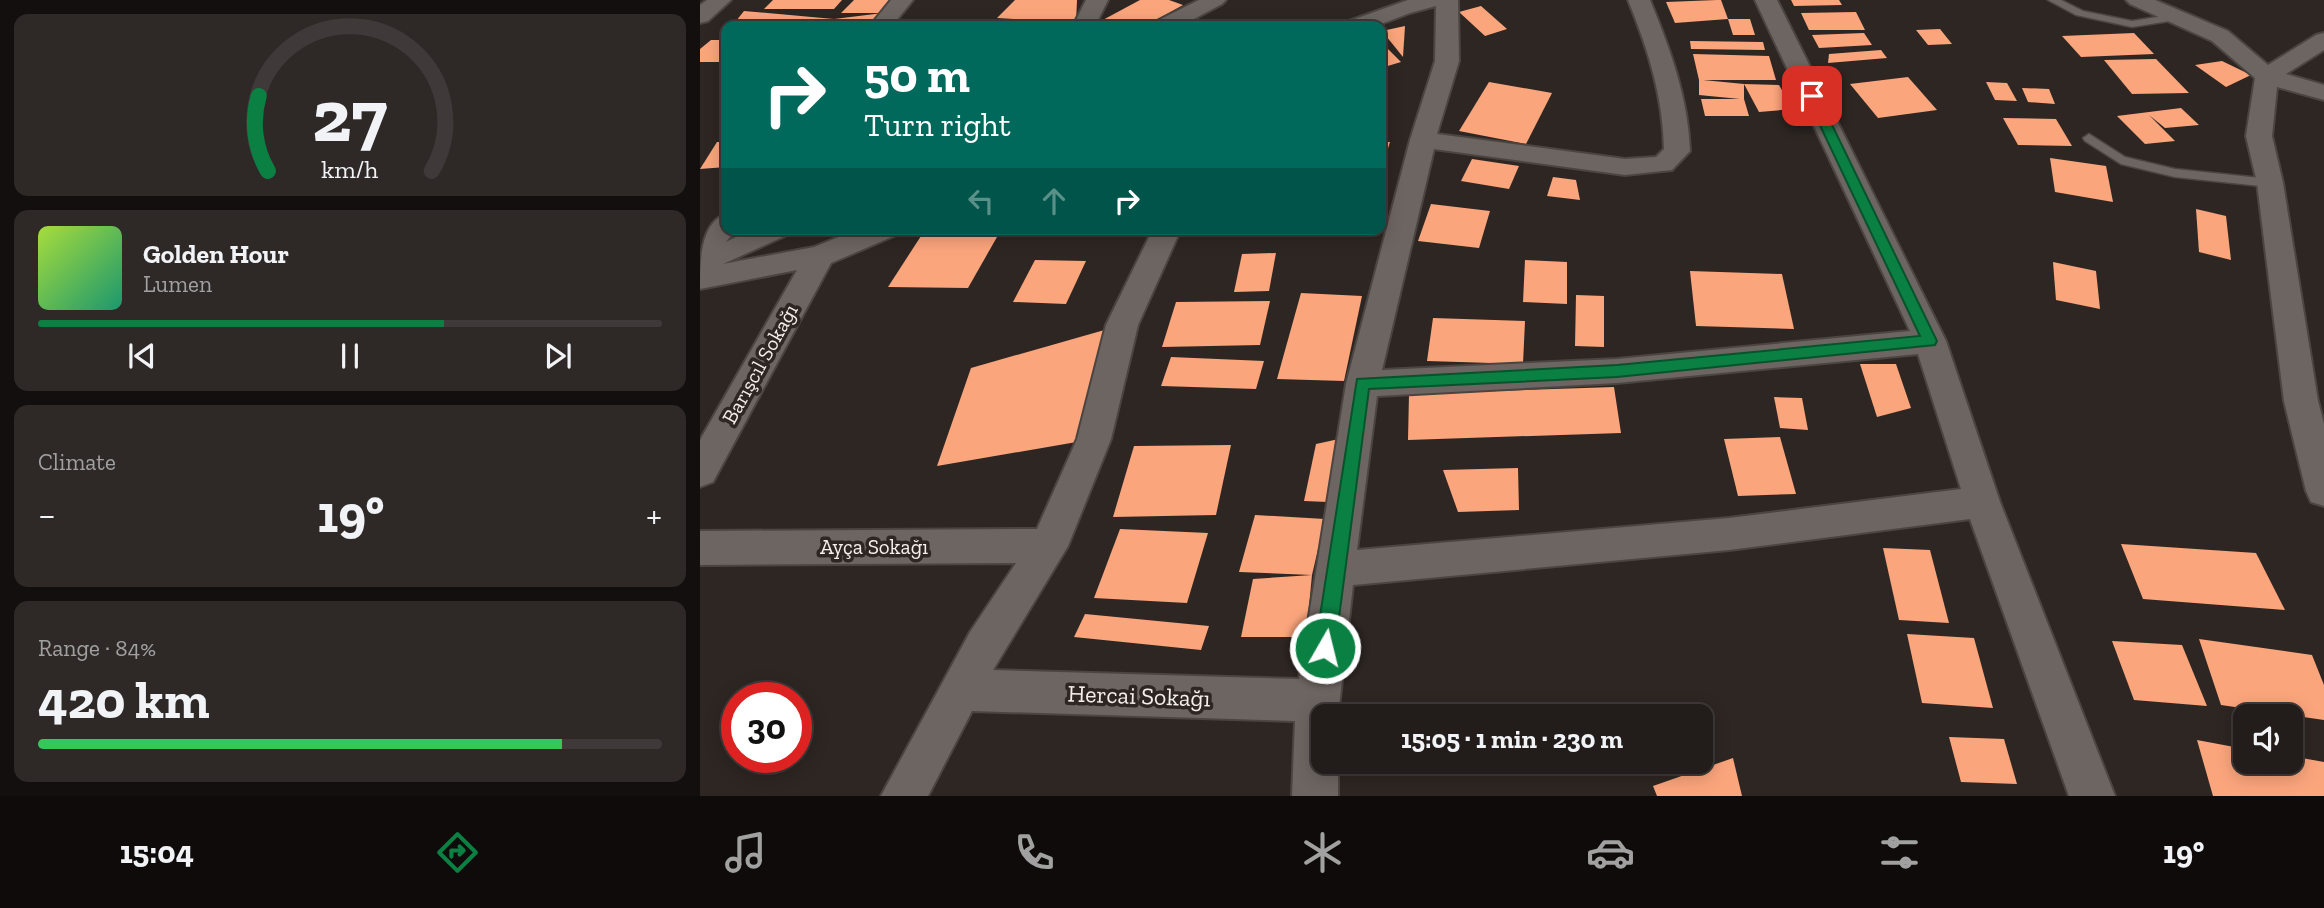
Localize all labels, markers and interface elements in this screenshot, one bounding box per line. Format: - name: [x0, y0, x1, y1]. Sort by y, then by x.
- text: 50 m: [864, 46, 970, 105]
- icon: right: [749, 49, 840, 140]
- pin: [1782, 66, 1842, 126]
- text: 27: [312, 72, 388, 160]
- icon: arrive: [1793, 77, 1831, 115]
- text: Turn right: [864, 106, 1011, 144]
- text: km/h: [321, 154, 379, 184]
- icon: left: [962, 182, 1000, 220]
- icon: ahead: [1035, 182, 1073, 220]
- icon: right: [1108, 182, 1146, 220]
- text: Golden Hour: [143, 238, 289, 270]
- text: Lumen: [143, 270, 212, 298]
- street label: Barışcıl Sokağı: [716, 299, 803, 428]
- icon: previous: [123, 337, 161, 375]
- icon: pause: [331, 337, 369, 375]
- icon: next: [539, 337, 577, 375]
- text: Climate: [38, 448, 116, 476]
- text: 19°: [317, 483, 384, 545]
- text: −: [38, 492, 56, 538]
- text: +: [646, 492, 662, 538]
- street label: Ayça Sokağı: [820, 534, 928, 559]
- position arrow: [1288, 611, 1362, 685]
- text: Range · 84%: [38, 634, 156, 662]
- text: 420 km: [38, 669, 210, 731]
- street label: Hercai Sokağı: [1067, 679, 1211, 712]
- speed limit sign: 30: [721, 682, 812, 773]
- map controls: [2233, 704, 2303, 774]
- button: sound: [2233, 704, 2303, 774]
- text: 15:05 · 1 min · 230 m: [1401, 723, 1623, 755]
- icon: directions: [433, 828, 482, 877]
- icon: music: [721, 828, 770, 877]
- icon: phone: [1010, 828, 1059, 877]
- icon: climate: [1298, 828, 1347, 877]
- icon: car: [1586, 828, 1635, 877]
- icon: filters: [1875, 828, 1924, 877]
- text: 15:04: [120, 833, 194, 871]
- text: 19°: [2163, 833, 2204, 871]

